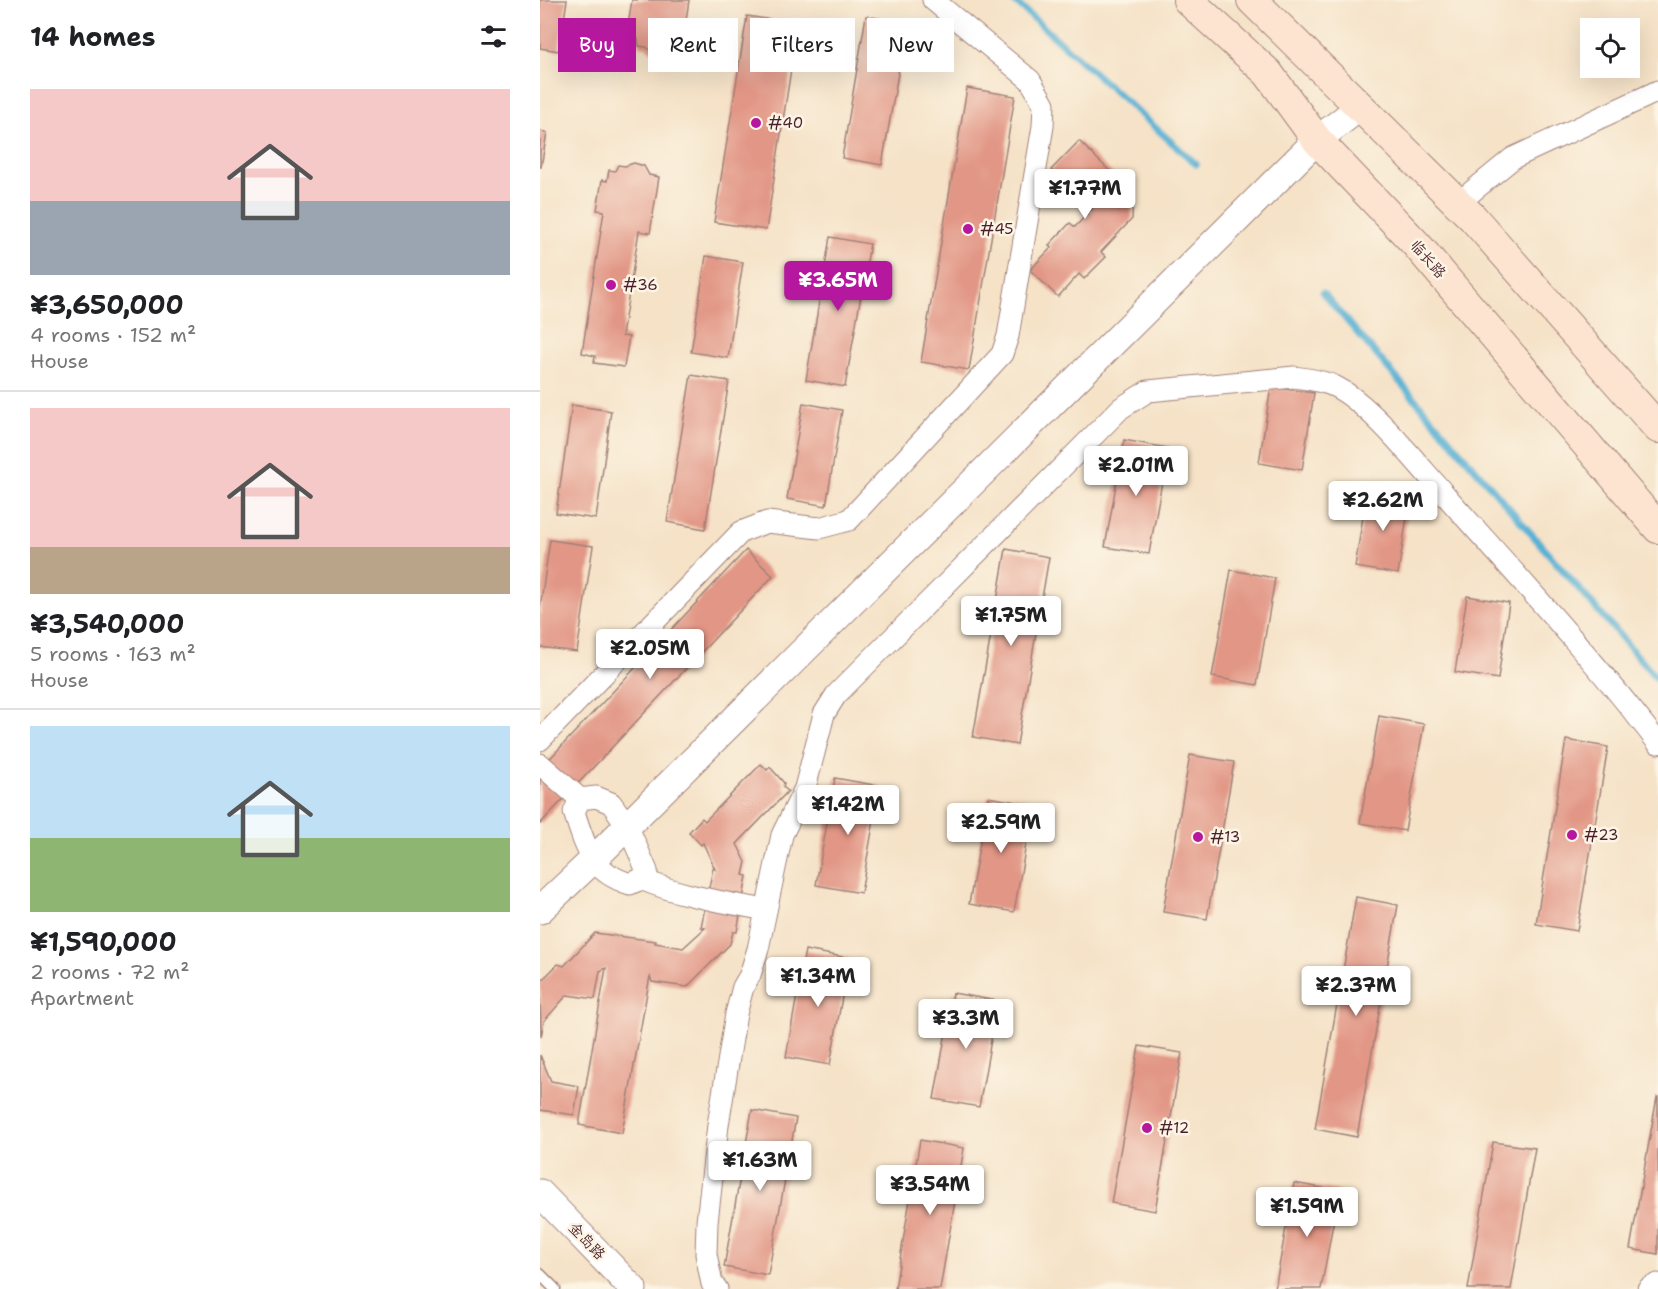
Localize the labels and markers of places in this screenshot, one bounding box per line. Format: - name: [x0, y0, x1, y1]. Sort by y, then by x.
- place label: #40: [768, 113, 803, 133]
- marker: #40: [749, 116, 763, 130]
- pin: ¥1.77M: [1036, 169, 1134, 220]
- place label: #45: [980, 219, 1014, 239]
- marker: #45: [961, 222, 975, 236]
- pin: ¥3.65M: [789, 261, 887, 312]
- place label: #36: [623, 275, 658, 295]
- marker: #36: [604, 278, 618, 292]
- pin: ¥2.01M: [1087, 446, 1185, 497]
- pin: ¥2.62M: [1334, 481, 1432, 532]
- pin: ¥1.75M: [962, 596, 1060, 647]
- pin: ¥2.05M: [601, 629, 699, 680]
- pin: ¥1.42M: [799, 785, 897, 836]
- pin: ¥2.59M: [952, 803, 1050, 854]
- place label: #23: [1584, 825, 1618, 845]
- place label: #13: [1210, 827, 1240, 847]
- marker: #23: [1565, 828, 1579, 842]
- marker: #13: [1191, 830, 1205, 844]
- pin: ¥1.34M: [769, 957, 867, 1008]
- pin: ¥2.37M: [1307, 966, 1405, 1017]
- pin: ¥3.3M: [924, 999, 1008, 1050]
- place label: #12: [1159, 1118, 1189, 1138]
- marker: #12: [1140, 1121, 1154, 1135]
- pin: ¥1.63M: [711, 1141, 809, 1192]
- pin: ¥3.54M: [881, 1165, 979, 1216]
- pin: ¥1.59M: [1258, 1187, 1356, 1238]

